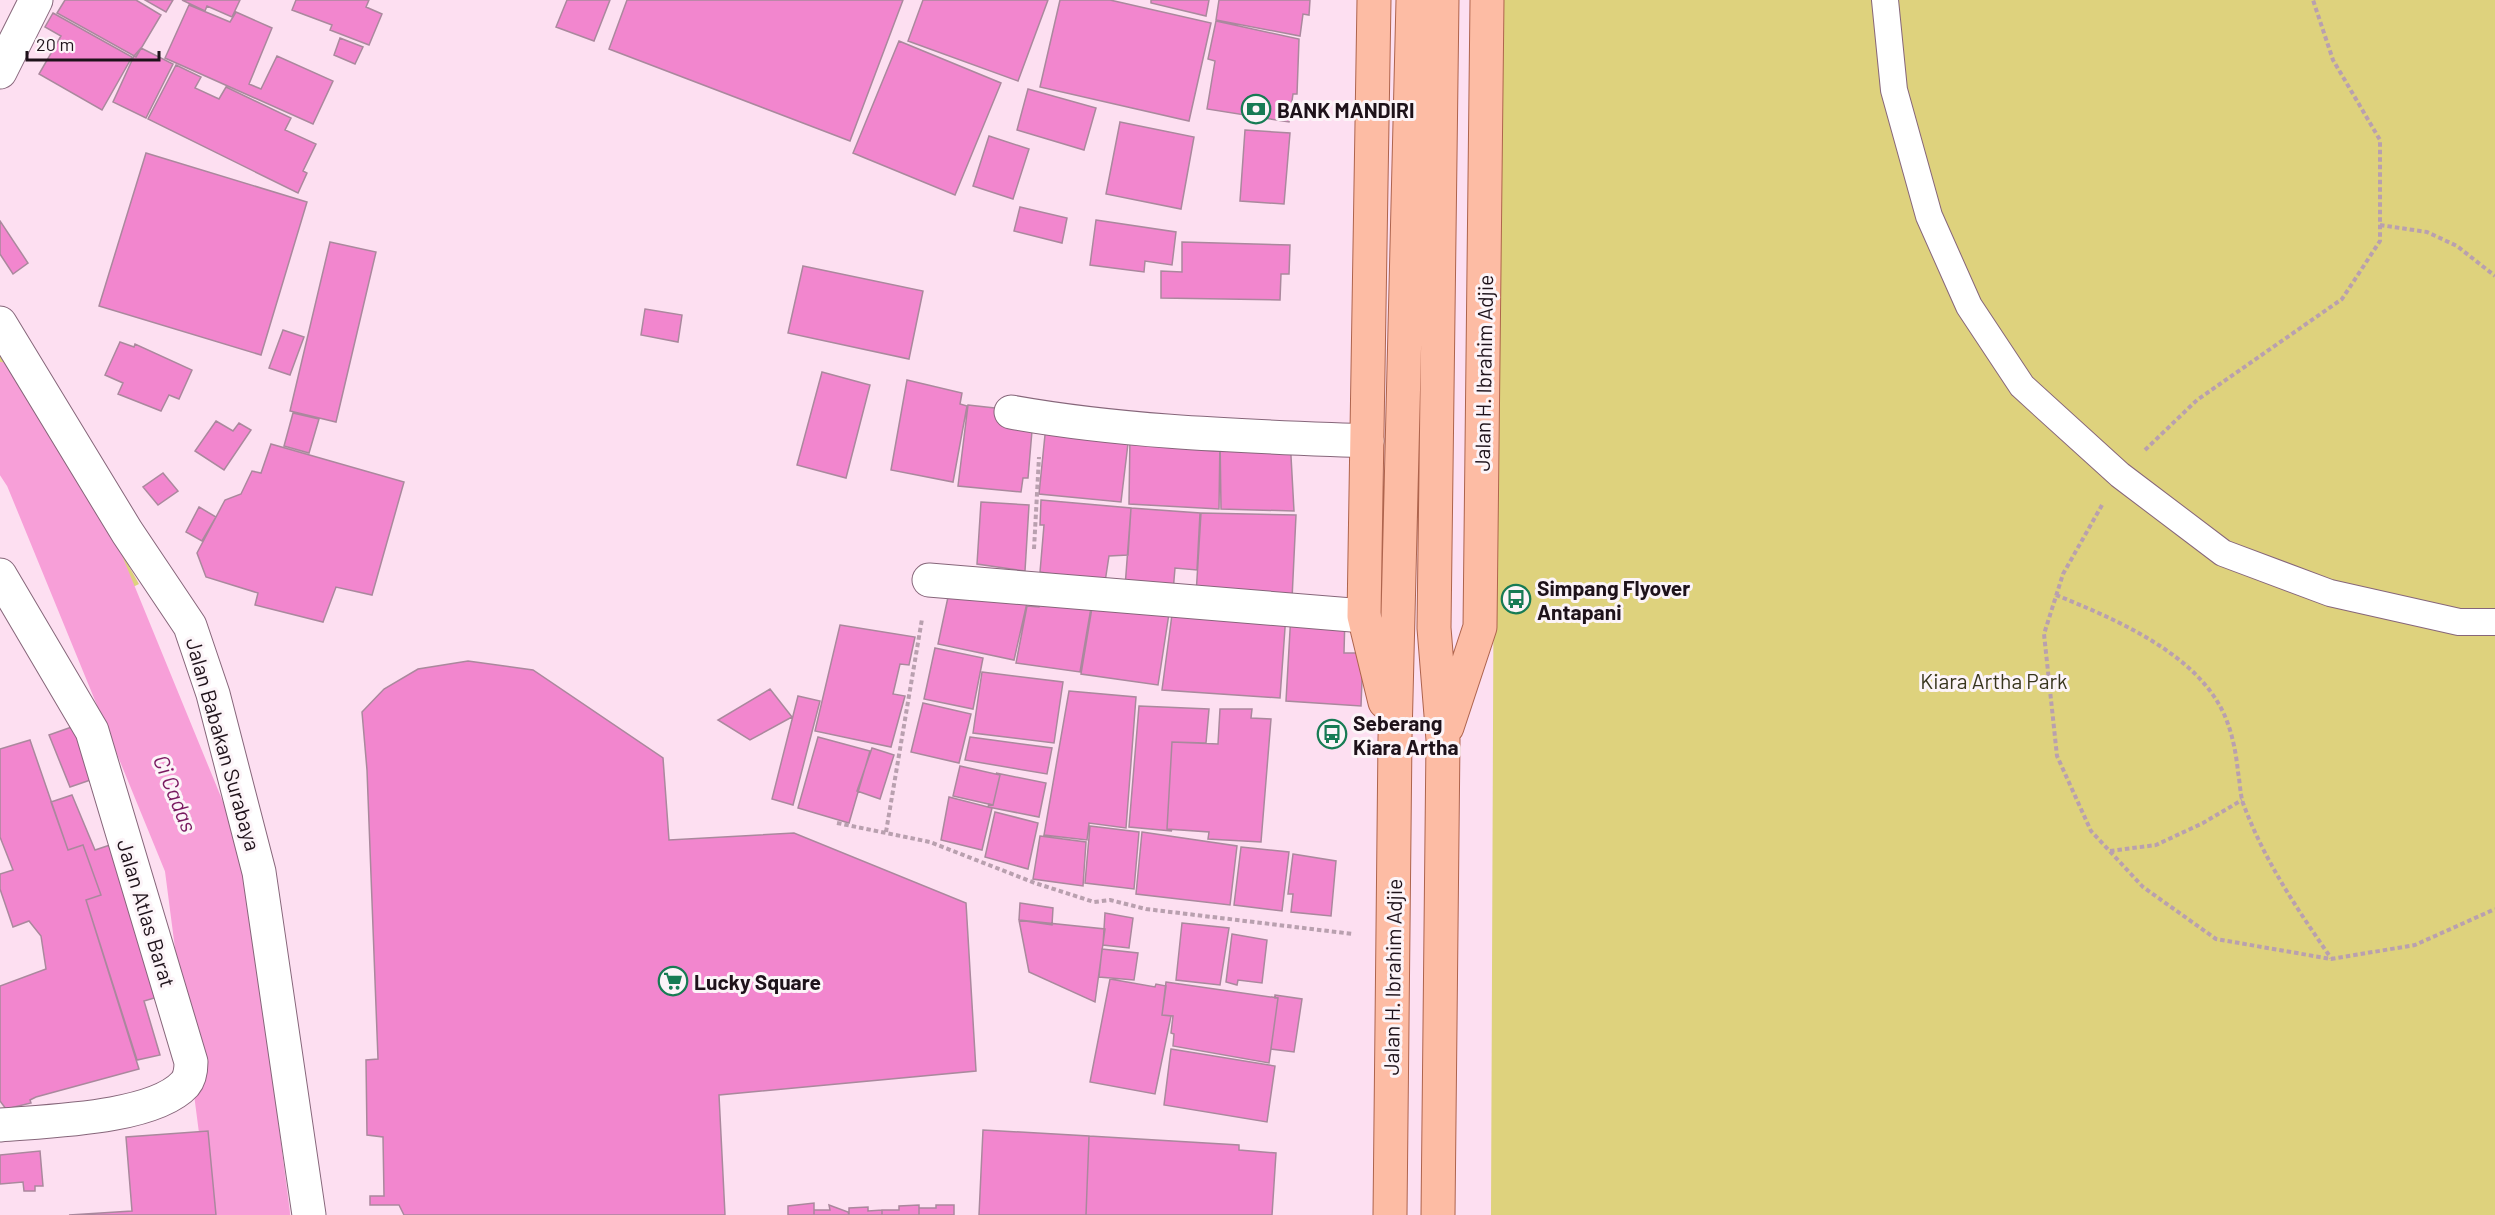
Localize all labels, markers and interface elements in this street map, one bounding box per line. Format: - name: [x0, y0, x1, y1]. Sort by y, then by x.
- scale bar: [27, 24, 159, 62]
- text: 20 m: [36, 33, 74, 55]
- bank icon: BANK MANDIRI: [1240, 93, 1272, 125]
- place label: BANK MANDIRI: [1277, 97, 1415, 122]
- street label: Jalan H. Ibrahim Adjie: [1469, 274, 1497, 472]
- place label: Simpang Flyover Antapani: [1537, 575, 1690, 624]
- bus stop icon: Simpang Flyover Antapani: [1500, 583, 1532, 615]
- street label: Jalan Babakan Surabaya: [182, 635, 266, 853]
- park label: Kiara Artha Park: [1920, 668, 2068, 693]
- place label: Seberang Kiara Artha: [1353, 710, 1459, 759]
- bus stop icon: Seberang Kiara Artha: [1316, 718, 1348, 750]
- water label: Ci Cadas: [149, 751, 203, 835]
- street label: Jalan Atlas Barat: [113, 836, 181, 990]
- street label: Jalan H. Ibrahim Adjie: [1378, 878, 1406, 1076]
- supermarket icon: Lucky Square: [657, 965, 689, 997]
- place label: Lucky Square: [694, 969, 821, 994]

